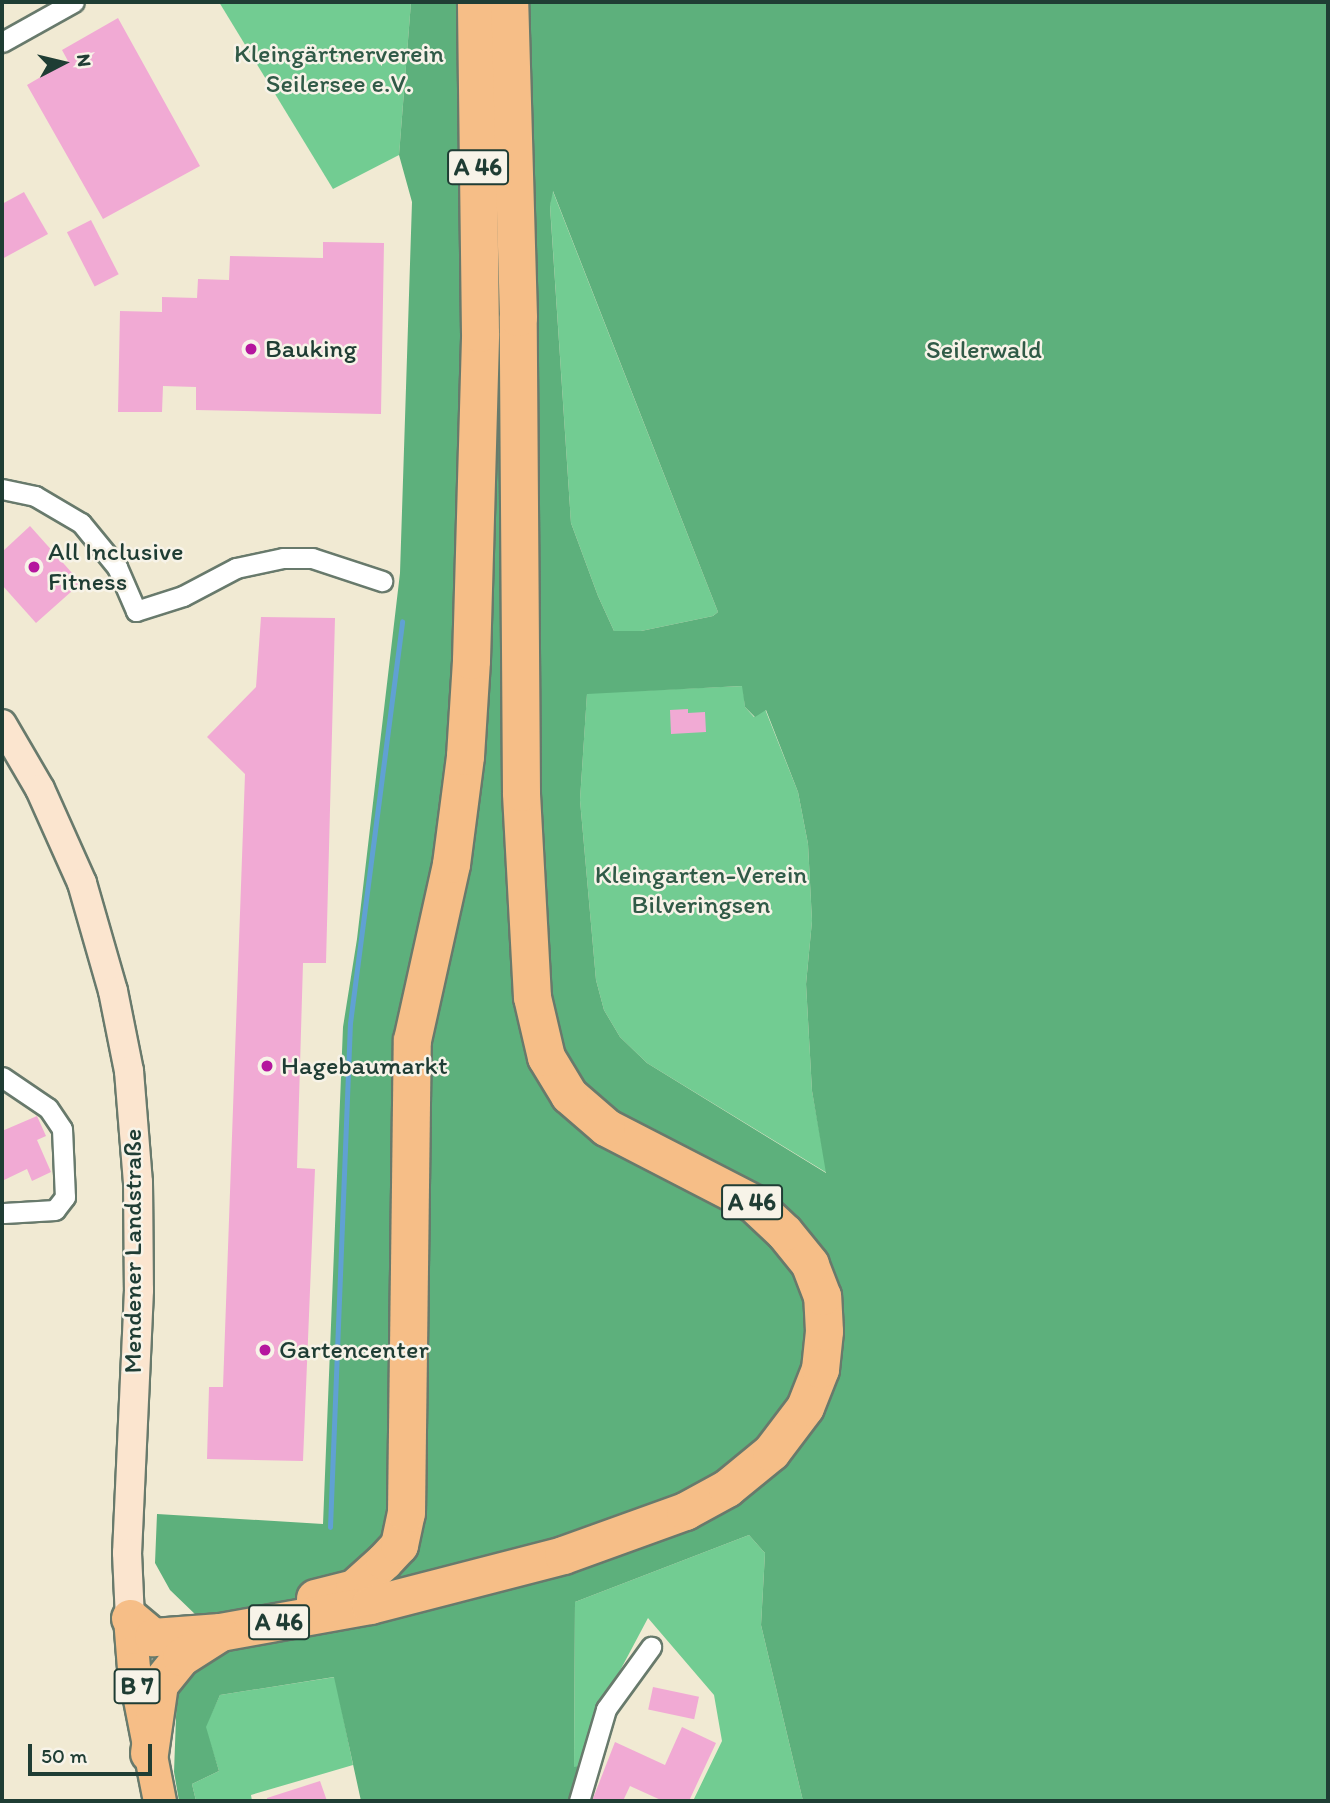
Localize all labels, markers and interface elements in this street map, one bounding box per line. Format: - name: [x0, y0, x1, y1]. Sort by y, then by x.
- north arrow: [28, 28, 98, 98]
- park label: Kleingärtnerverein Seilersee e.V.: [234, 38, 444, 100]
- text: N: [72, 53, 97, 68]
- road number: A 46: [447, 146, 510, 188]
- place label: Bauking: [265, 333, 357, 365]
- park label: Seilerwald: [926, 334, 1042, 366]
- marker: Bauking: [243, 341, 259, 357]
- place label: All Inclusive Fitness: [48, 536, 186, 598]
- marker: All Inclusive Fitness: [26, 559, 42, 575]
- park label: Kleingarten-Verein Bilveringsen: [595, 859, 807, 920]
- place label: Hagebaumarkt: [281, 1050, 448, 1082]
- marker: Hagebaumarkt: [259, 1058, 275, 1074]
- street label: Mendener Landstraße: [117, 1128, 149, 1374]
- road number: A 46: [720, 1182, 784, 1222]
- place label: Gartencenter: [279, 1334, 429, 1366]
- marker: Gartencenter: [257, 1342, 273, 1358]
- road number: A 46: [247, 1602, 310, 1642]
- road number: B 7: [113, 1666, 162, 1706]
- scale bar: [32, 1730, 156, 1774]
- text: 50 m: [41, 1743, 87, 1768]

